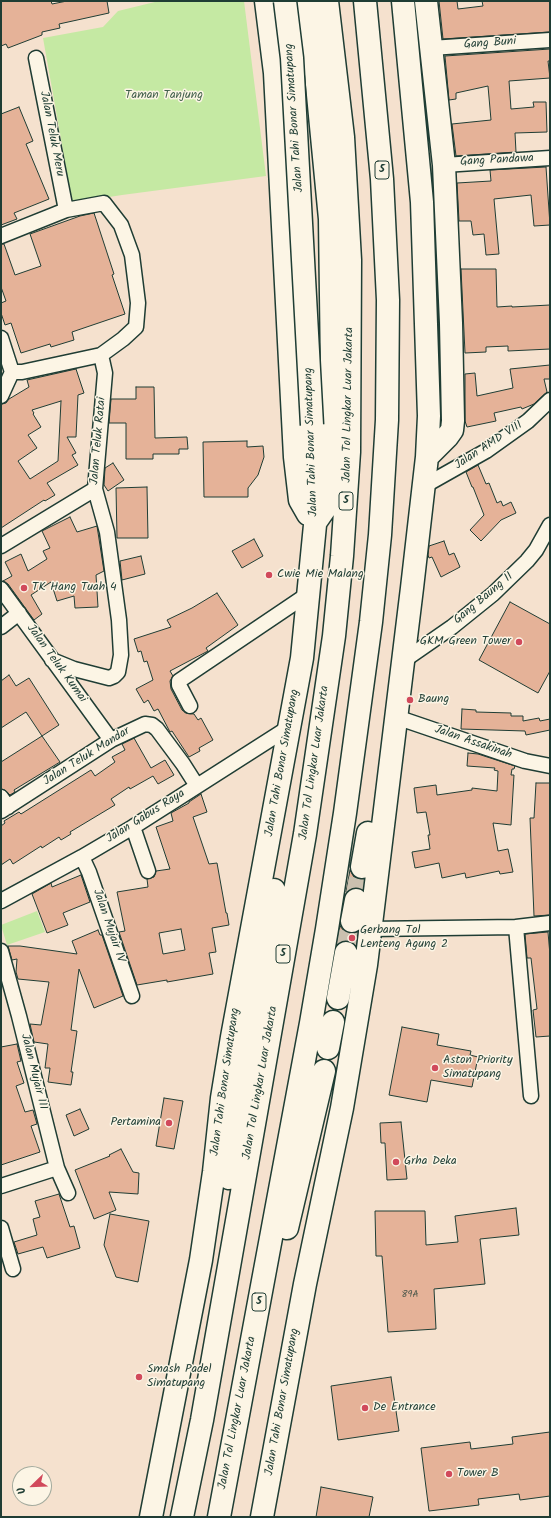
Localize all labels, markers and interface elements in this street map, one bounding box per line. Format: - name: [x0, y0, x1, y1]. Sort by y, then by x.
- street label: Gang Buni: [463, 35, 517, 53]
- street label: Jalan Tahi Bonar Simatupang: [283, 43, 307, 193]
- park label: Taman Tanjung: [125, 89, 203, 103]
- street label: Jalan Teluk Meru: [36, 90, 66, 178]
- street label: Gang Pandawa: [460, 152, 534, 170]
- road number: 5: [375, 161, 389, 179]
- street label: Jalan Tol Lingkar Luar Jakarta: [340, 327, 358, 483]
- street label: Jalan Tahi Bonar Simatupang: [302, 367, 322, 517]
- street label: Jalan Teluk Ratai: [88, 397, 110, 485]
- street label: Jalan AMD VIII: [452, 419, 526, 473]
- road number: 5: [339, 492, 353, 510]
- place label: Cwie Mie Malang: [277, 568, 364, 582]
- marker: Cwie Mie Malang: [264, 570, 274, 580]
- street label: Gang Baung II: [451, 570, 517, 628]
- place label: TK Hang Tuah 4: [32, 581, 117, 595]
- marker: TK Hang Tuah 4: [19, 583, 29, 593]
- street label: Jalan Teluk Kumai: [23, 622, 89, 706]
- place label: GKM Green Tower: [420, 635, 511, 649]
- marker: GKM Green Tower: [514, 637, 524, 647]
- street label: Jalan Tol Lingkar Luar Jakarta: [297, 685, 333, 841]
- street label: Jalan Tahi Bonar Simatupang: [263, 688, 303, 838]
- place label: Baung: [418, 693, 449, 707]
- marker: Baung: [405, 695, 415, 705]
- street label: Jalan Assakinah: [432, 723, 514, 763]
- street label: Jalan Teluk Mandar: [41, 725, 133, 789]
- street label: Jalan Gabus Raya: [104, 787, 188, 847]
- street label: Jalan Mujair IV: [89, 887, 127, 965]
- place label: Gerbang Tol Lenteng Agung 2: [360, 924, 448, 952]
- marker: Gerbang Tol Lenteng Agung 2: [347, 933, 357, 943]
- road number: 5: [276, 945, 290, 963]
- street label: Jalan Tol Lingkar Luar Jakarta: [240, 1005, 282, 1161]
- street label: Jalan Tahi Bonar Simatupang: [208, 1007, 244, 1157]
- street label: Jalan Mujair III: [17, 1033, 49, 1111]
- place label: Aston Priority Simatupang: [443, 1054, 513, 1082]
- marker: Aston Priority Simatupang: [430, 1063, 440, 1073]
- place label: Pertamina: [110, 1116, 161, 1130]
- marker: Pertamina: [164, 1118, 174, 1128]
- place label: Grha Deka: [404, 1155, 457, 1169]
- marker: Grha Deka: [391, 1157, 401, 1167]
- house number: 89A: [402, 1289, 418, 1301]
- road number: 5: [252, 1293, 266, 1311]
- street label: Jalan Tahi Bonar Simatupang: [263, 1327, 303, 1477]
- street label: Jalan Tol Lingkar Luar Jakarta: [216, 1335, 260, 1491]
- place label: Smash Padel Simatupang: [147, 1363, 211, 1391]
- marker: Smash Padel Simatupang: [134, 1372, 144, 1382]
- place label: De Entrance: [373, 1401, 436, 1415]
- marker: De Entrance: [360, 1403, 370, 1413]
- north arrow: [12, 1466, 52, 1506]
- place label: Tower B: [457, 1467, 499, 1481]
- marker: Tower B: [444, 1469, 454, 1479]
- text: U: [12, 1484, 31, 1497]

